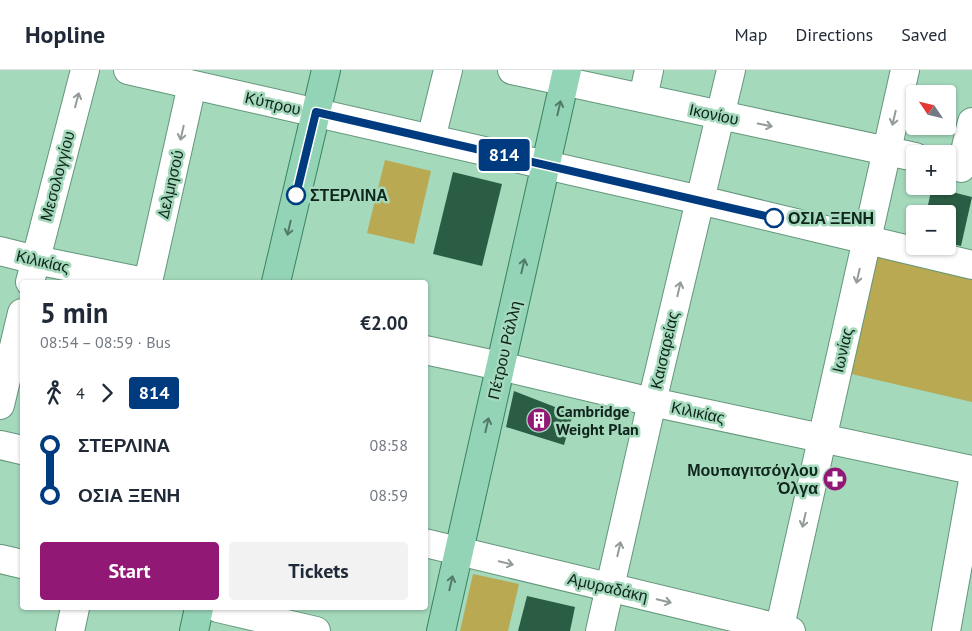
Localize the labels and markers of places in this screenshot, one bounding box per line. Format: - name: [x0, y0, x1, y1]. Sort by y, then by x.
- marker: ΣΤΕΡΛΙΝΑ: [286, 185, 306, 205]
- place label: ΣΤΕΡΛΙΝΑ: [310, 185, 388, 205]
- marker: ΟΣΙΑ ΞΕΝΗ: [764, 208, 784, 228]
- place label: ΟΣΙΑ ΞΕΝΗ: [788, 208, 874, 228]
- place label: Cambridge Weight Plan: [556, 401, 639, 439]
- building icon: Cambridge Weight Plan: [526, 407, 552, 433]
- place label: Μουπαγιτσόγλου Όλγα: [687, 460, 818, 498]
- pharmacy icon: Μουπαγιτσόγλου Όλγα: [822, 466, 848, 492]

